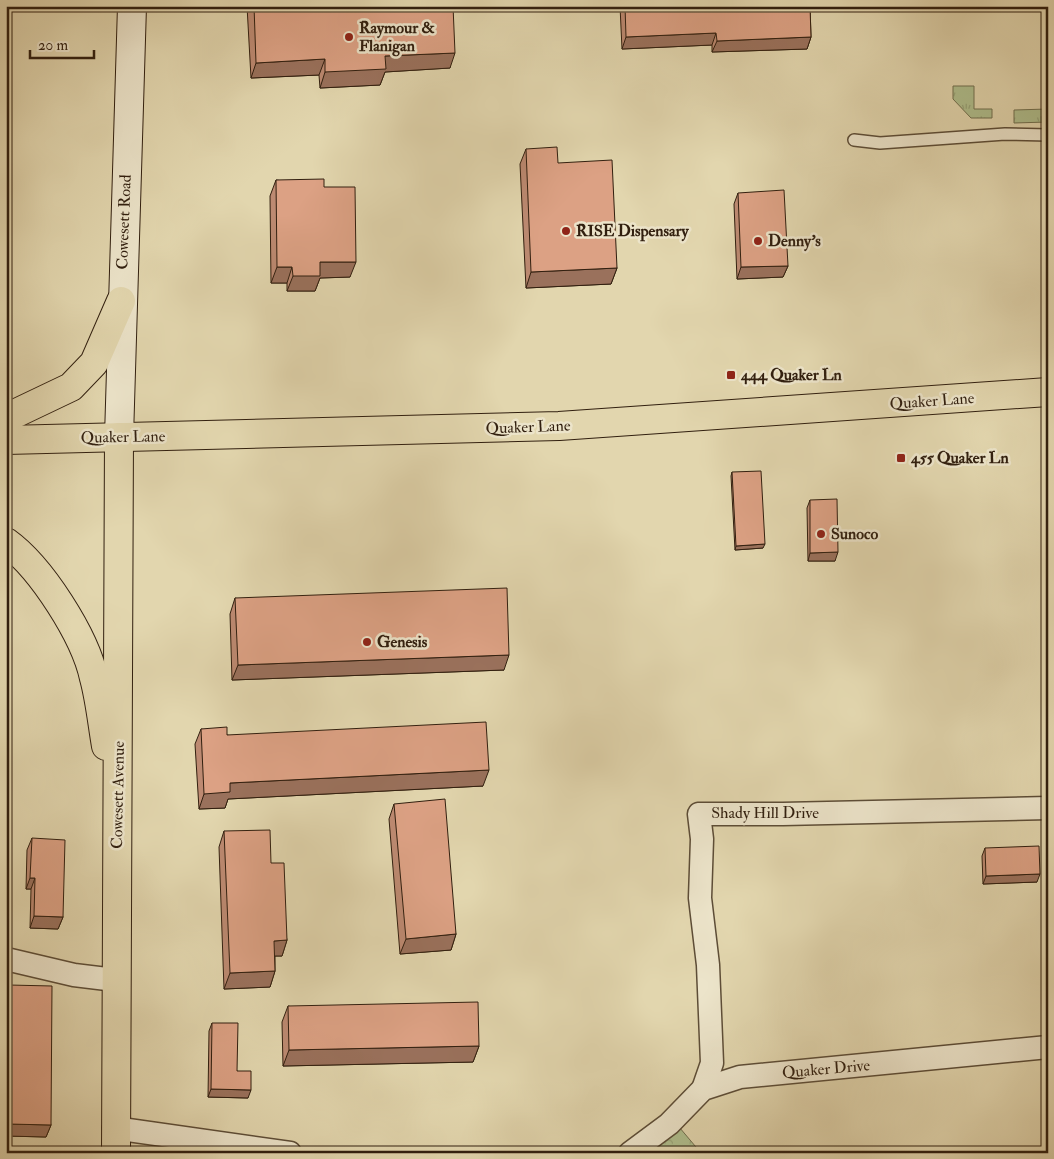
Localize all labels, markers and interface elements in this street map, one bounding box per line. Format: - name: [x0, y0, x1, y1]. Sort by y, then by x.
- place label: Raymour & Flanigan: [359, 18, 435, 57]
- scale bar: [30, 28, 94, 60]
- marker: Raymour & Flanigan: [343, 31, 355, 43]
- text: 20 m: [38, 36, 68, 55]
- street label: Cowesett Road: [112, 174, 136, 270]
- place label: RISE Dispensary: [576, 221, 690, 242]
- marker: RISE Dispensary: [560, 225, 572, 237]
- place label: Denny's: [768, 231, 821, 252]
- marker: Denny's: [752, 235, 764, 247]
- place label: 444 Quaker Ln: [740, 365, 843, 385]
- marker: 444 Quaker Ln: [725, 369, 737, 381]
- street label: Quaker Lane: [889, 388, 975, 414]
- street label: Quaker Lane: [485, 416, 571, 438]
- street label: Quaker Lane: [80, 426, 166, 448]
- place label: 455 Quaker Ln: [910, 448, 1009, 468]
- marker: 455 Quaker Ln: [895, 452, 907, 464]
- place label: Sunoco: [831, 524, 878, 544]
- marker: Sunoco: [815, 528, 827, 540]
- place label: Genesis: [377, 632, 428, 652]
- marker: Genesis: [361, 636, 373, 648]
- street label: Cowesett Avenue: [107, 741, 129, 849]
- street label: Shady Hill Drive: [711, 803, 819, 823]
- street label: Quaker Drive: [781, 1055, 871, 1083]

